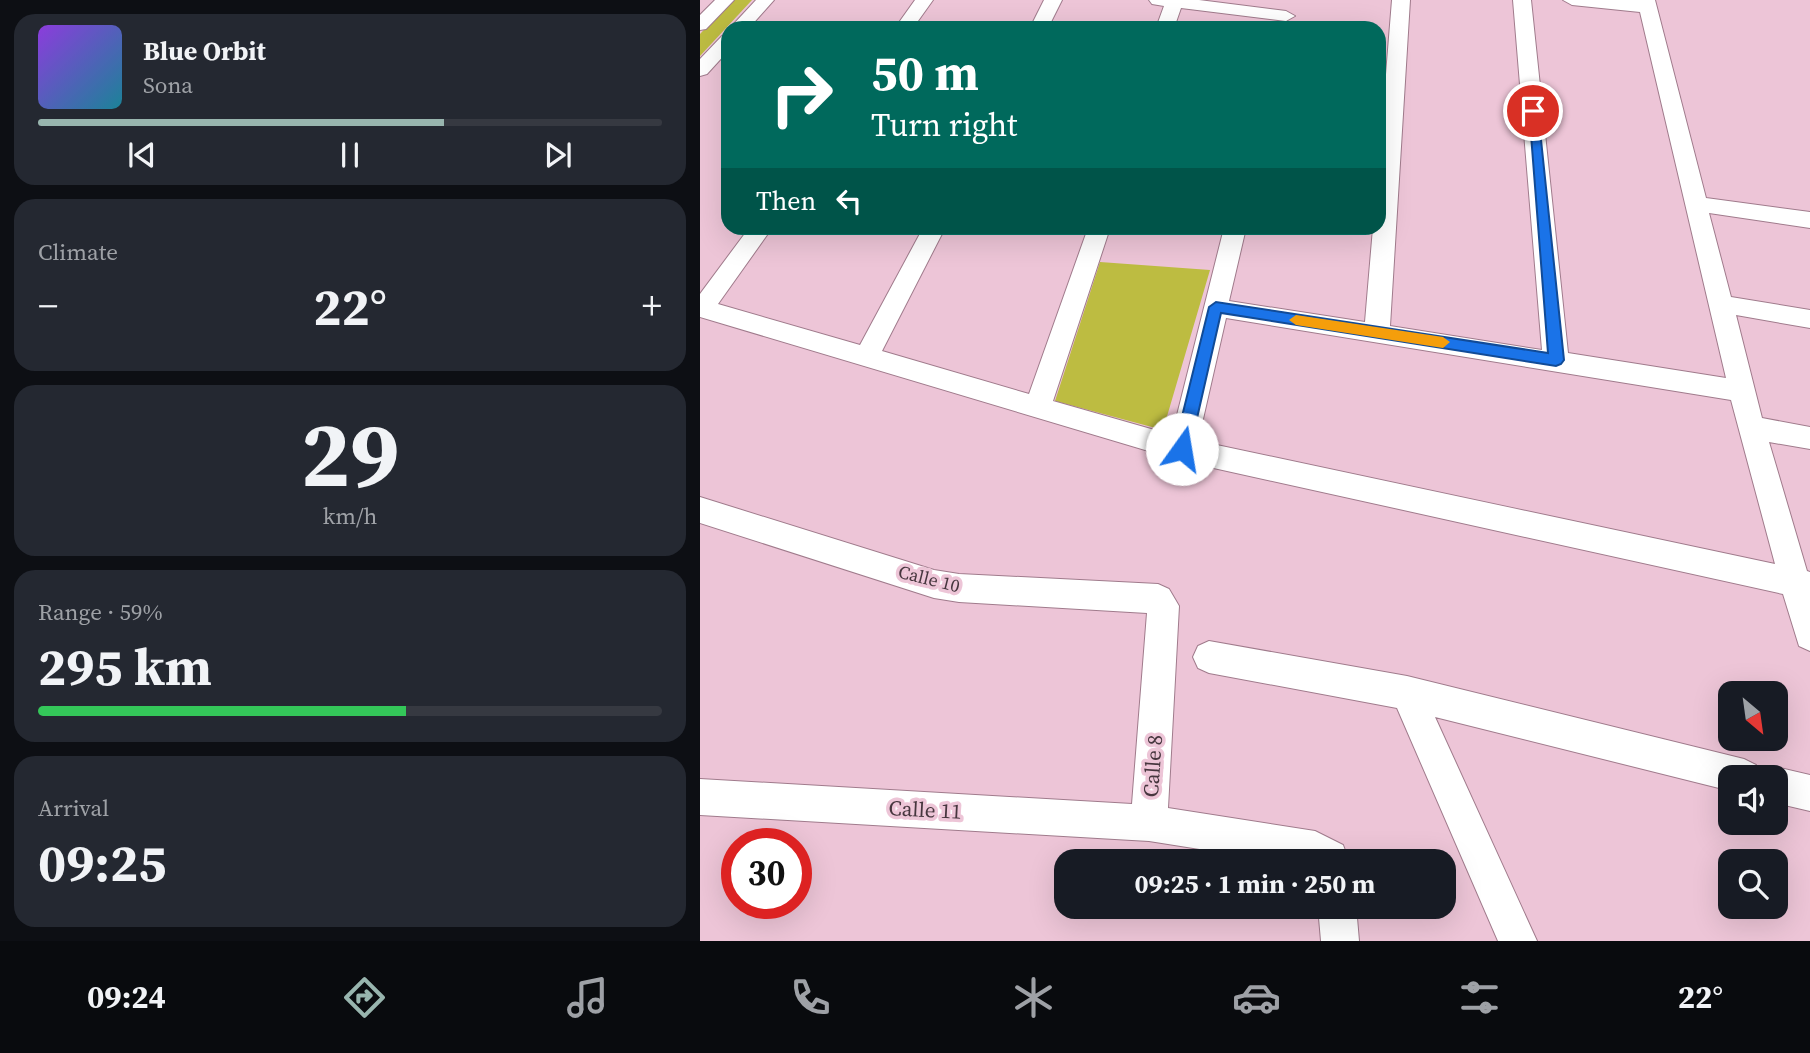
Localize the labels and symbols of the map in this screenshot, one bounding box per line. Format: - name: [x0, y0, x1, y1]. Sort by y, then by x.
- pin: [1503, 81, 1563, 141]
- position arrow: [1145, 412, 1219, 486]
- street label: Calle 10: [896, 559, 963, 598]
- north arrow: [1718, 681, 1788, 751]
- street label: Calle 8: [1136, 734, 1169, 798]
- street label: Calle 11: [888, 793, 962, 826]
- speed limit sign: 30: [721, 828, 812, 919]

